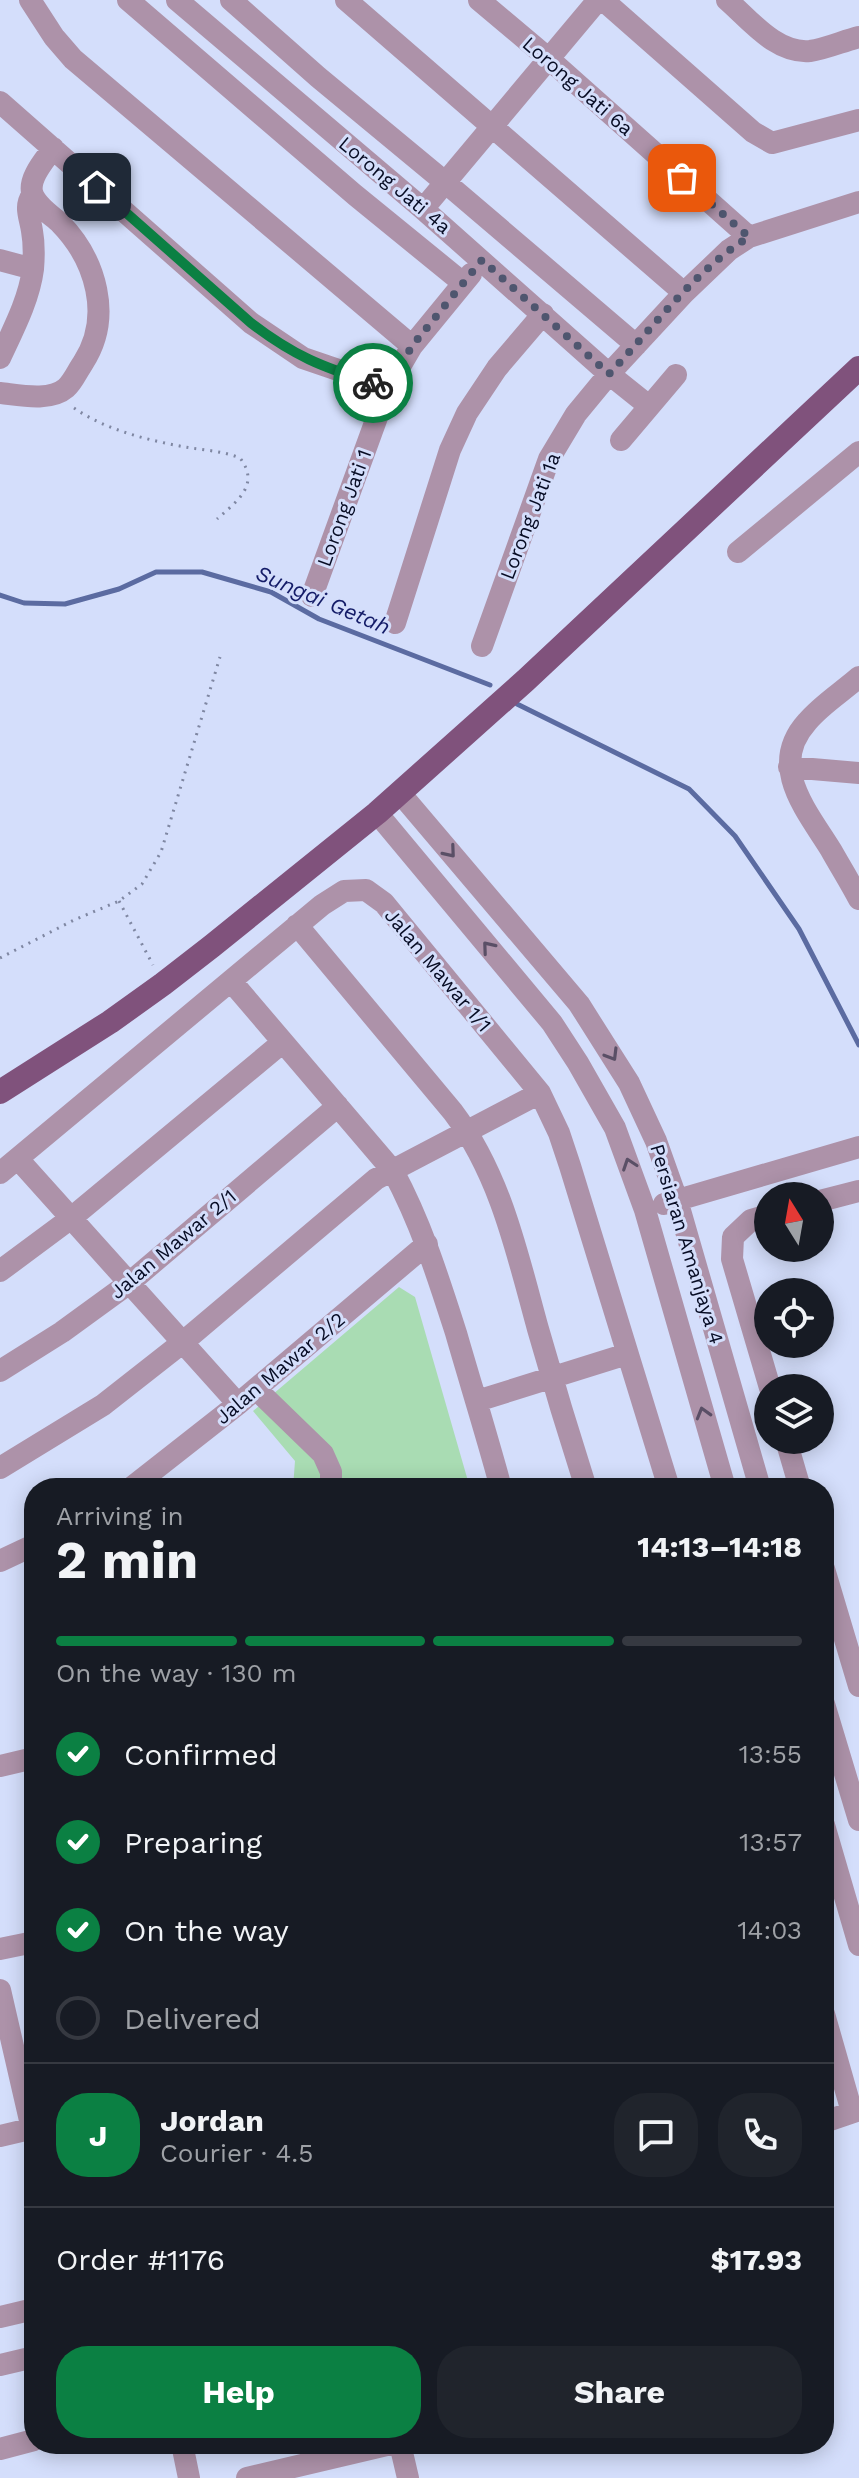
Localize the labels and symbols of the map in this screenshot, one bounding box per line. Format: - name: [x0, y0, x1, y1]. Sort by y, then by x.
- street label: Lorong Jati 6a: [518, 31, 638, 141]
- street label: Lorong Jati 4a: [334, 131, 456, 239]
- pin: [648, 144, 716, 212]
- pin: [63, 153, 131, 221]
- courier: [333, 343, 413, 423]
- street label: Lorong Jati 1: [312, 446, 376, 570]
- street label: Lorong Jati 1a: [495, 449, 565, 583]
- water label: Sungai Getah: [252, 560, 394, 640]
- one-way arrow: [440, 843, 455, 858]
- street label: Jalan Mawar 1/1: [380, 904, 496, 1036]
- one-way arrow: [484, 941, 498, 956]
- one-way arrow: [603, 1046, 618, 1061]
- street label: Persiaran Amanjaya 4: [645, 1141, 729, 1347]
- one-way arrow: [622, 1158, 638, 1172]
- north arrow: [754, 1182, 834, 1262]
- street label: Jalan Mawar 2/1: [105, 1184, 241, 1304]
- street label: Jalan Mawar 2/2: [210, 1307, 350, 1429]
- one-way arrow: [696, 1407, 713, 1421]

